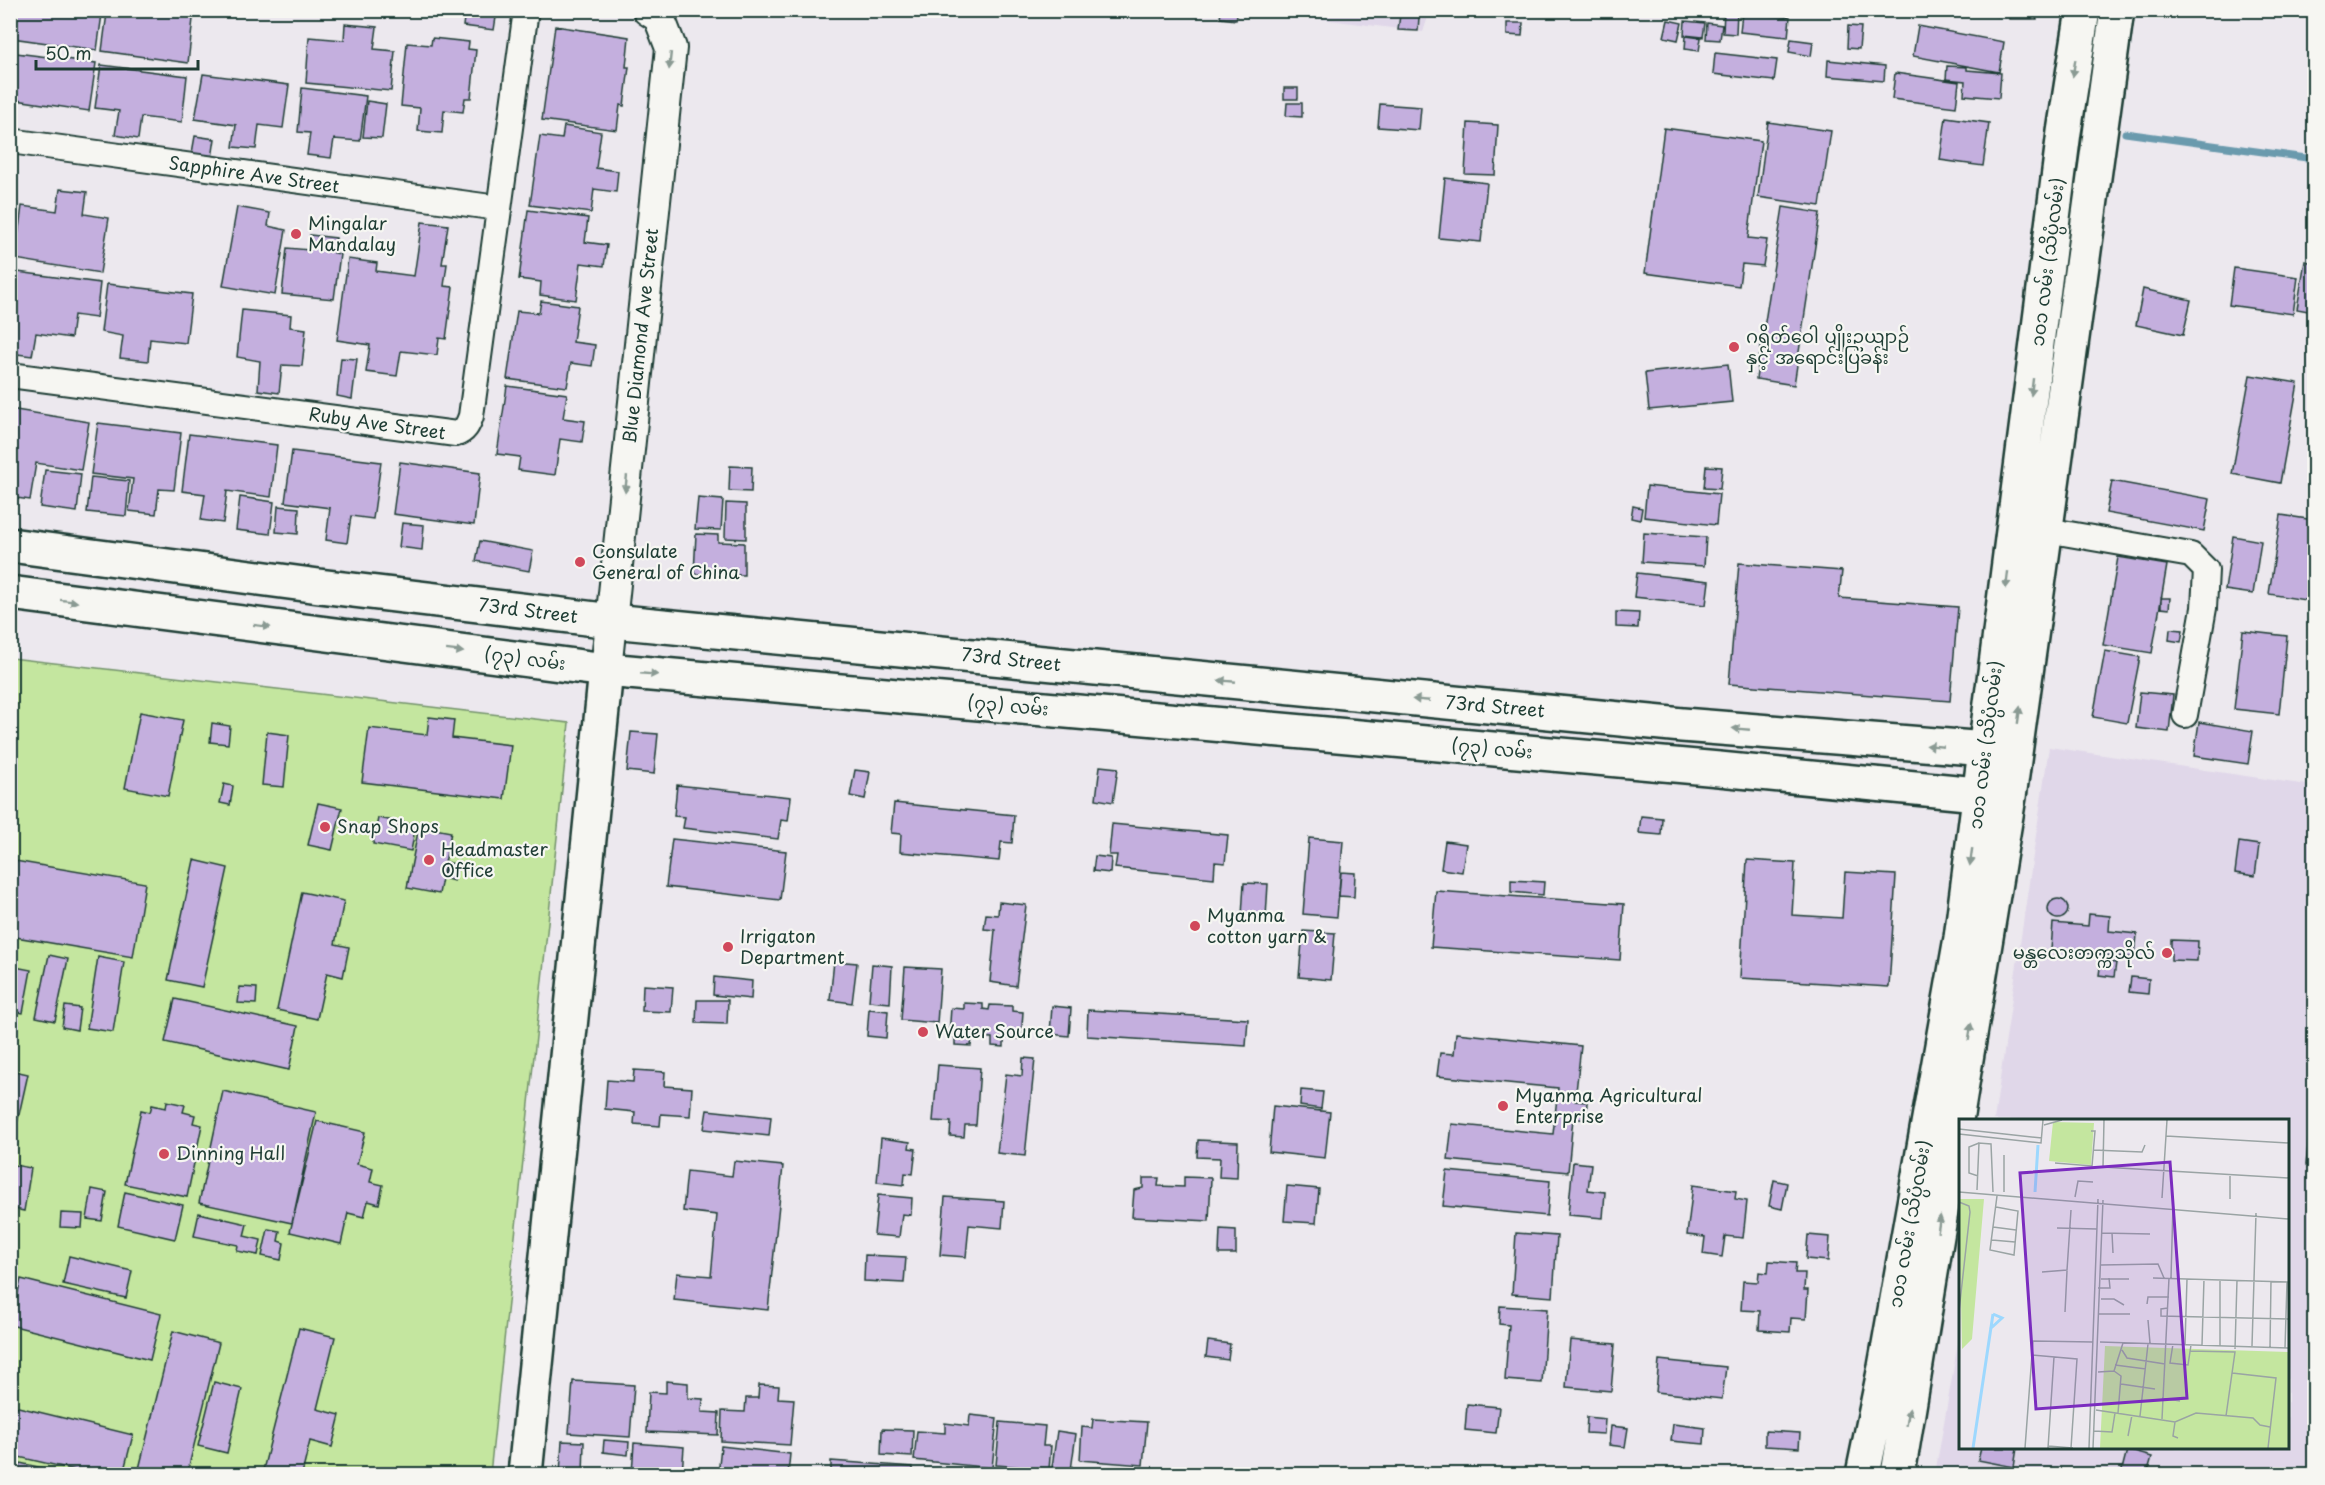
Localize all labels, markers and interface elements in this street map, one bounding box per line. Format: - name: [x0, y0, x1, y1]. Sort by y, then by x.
- scale bar: [36, 33, 198, 71]
- text: 50 m: [45, 39, 92, 66]
- one-way arrow: [665, 51, 675, 70]
- one-way arrow: [2070, 59, 2079, 78]
- street label: Sapphire Ave Street: [167, 148, 341, 199]
- street label: ၁၀၁ လမ်း (သိပ္ပံလမ်း): [2023, 176, 2074, 348]
- place label: Mingalar Mandalay: [308, 209, 396, 257]
- street label: Blue Diamond Ave Street: [615, 226, 664, 445]
- marker: Mingalar Mandalay: [289, 227, 303, 241]
- place label: ဂရိတ်ဝေါ ပျိုးဥယျာဉ် နှင့် အရောင်းပြခန်း: [1746, 322, 1909, 373]
- marker: ဂရိတ်ဝေါ ပျိုးဥယျာဉ် နှင့် အရောင်းပြခန်း: [1727, 340, 1741, 354]
- one-way arrow: [2027, 377, 2037, 396]
- street label: Ruby Ave Street: [307, 400, 448, 446]
- one-way arrow: [621, 475, 631, 494]
- place label: Consulate General of China: [592, 537, 740, 585]
- marker: Consulate General of China: [573, 555, 587, 569]
- one-way arrow: [2003, 571, 2012, 590]
- street label: 73rd Street: [477, 590, 579, 629]
- one-way arrow: [59, 596, 78, 606]
- one-way arrow: [252, 621, 271, 631]
- street label: (၇၃) လမ်း: [483, 639, 567, 679]
- street label: 73rd Street: [960, 640, 1062, 677]
- one-way arrow: [446, 646, 465, 655]
- street label: ၁၀၁ လမ်း (သိပ္ပံလမ်း): [1961, 659, 2012, 831]
- one-way arrow: [639, 669, 658, 679]
- one-way arrow: [1217, 676, 1236, 686]
- street label: (၇၃) လမ်း: [966, 688, 1050, 724]
- street label: 73rd Street: [1444, 688, 1546, 723]
- one-way arrow: [1411, 695, 1430, 705]
- one-way arrow: [2015, 705, 2024, 724]
- one-way arrow: [1731, 725, 1750, 734]
- street label: (၇၃) လမ်း: [1450, 731, 1534, 767]
- one-way arrow: [1925, 741, 1944, 750]
- place label: Snap Shops: [337, 812, 439, 839]
- marker: Snap Shops: [318, 820, 332, 834]
- place label: Headmaster Office: [441, 835, 548, 883]
- one-way arrow: [1967, 847, 1976, 866]
- marker: Headmaster Office: [422, 853, 436, 867]
- place label: Myanma cotton yarn &: [1207, 901, 1327, 949]
- marker: Myanma cotton yarn &: [1188, 919, 1202, 933]
- place label: Irrigaton Department: [740, 922, 845, 970]
- place label: မန္တလေးတက္ကသိုလ်: [2013, 938, 2155, 968]
- marker: Irrigaton Department: [721, 940, 735, 954]
- marker: မန္တလေးတက္ကသိုလ်: [2160, 946, 2174, 960]
- place label: Water Source: [935, 1017, 1054, 1044]
- one-way arrow: [1966, 1022, 1975, 1041]
- marker: Water Source: [916, 1025, 930, 1039]
- place label: Myanma Agricultural Enterprise: [1515, 1081, 1703, 1129]
- marker: Myanma Agricultural Enterprise: [1496, 1099, 1510, 1113]
- inset map: [1959, 1119, 2289, 1449]
- street label: ၁၀၁ လမ်း (သိပ္ပံလမ်း): [1880, 1138, 1940, 1310]
- place label: Dinning Hall: [176, 1139, 285, 1166]
- marker: Dinning Hall: [157, 1147, 171, 1161]
- one-way arrow: [1935, 1215, 1944, 1234]
- one-way arrow: [1904, 1407, 1913, 1426]

